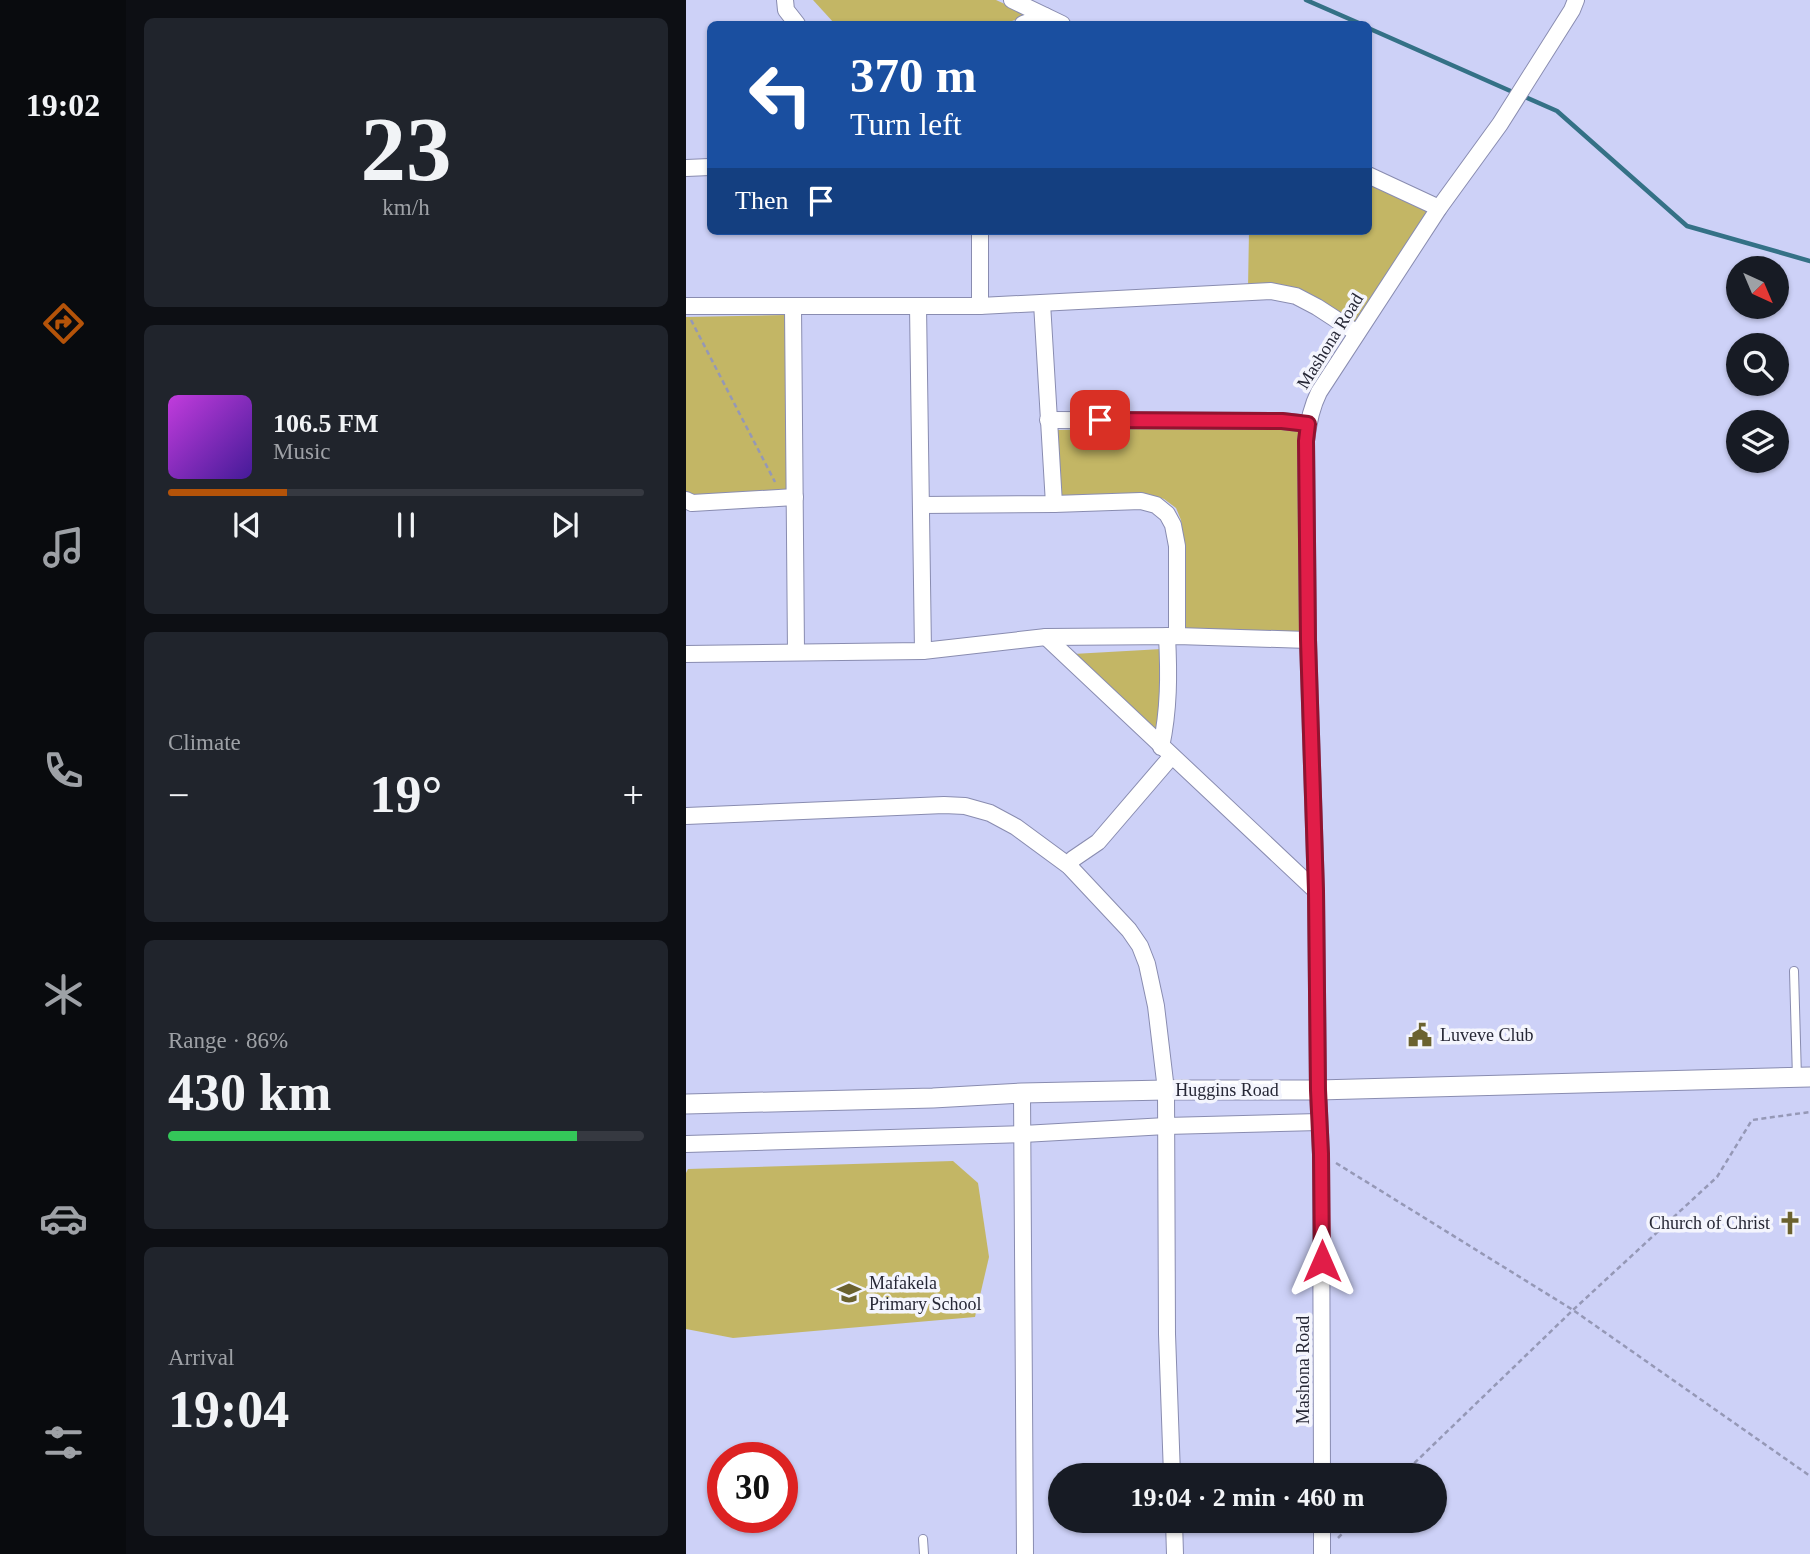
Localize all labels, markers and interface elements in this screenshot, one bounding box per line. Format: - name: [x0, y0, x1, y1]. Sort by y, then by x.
- text: 370 m: [850, 48, 977, 103]
- icon: left: [735, 49, 826, 140]
- text: 19:02: [26, 87, 100, 123]
- text: 23: [361, 99, 452, 200]
- text: Turn left: [850, 106, 962, 142]
- icon: arrive: [802, 182, 840, 220]
- text: Then: [735, 186, 788, 215]
- text: km/h: [382, 195, 430, 220]
- north arrow: [1726, 256, 1788, 318]
- map controls: [1726, 256, 1789, 473]
- street label: Mashona Road: [1293, 290, 1367, 392]
- icon: directions: [39, 299, 88, 348]
- button: search: [1726, 333, 1789, 396]
- pin: [1070, 390, 1130, 450]
- icon: arrive: [1081, 401, 1119, 439]
- text: 106.5 FM: [273, 409, 378, 438]
- button: layers: [1726, 410, 1789, 473]
- text: Music: [273, 439, 331, 464]
- icon: previous: [228, 506, 266, 544]
- icon: pause: [387, 506, 425, 544]
- icon: next: [546, 506, 584, 544]
- icon: music: [39, 523, 88, 572]
- text: Climate: [168, 730, 241, 755]
- icon: phone: [39, 746, 88, 795]
- text: 19°: [370, 766, 442, 823]
- text: −: [168, 774, 189, 816]
- text: +: [623, 774, 644, 816]
- icon: climate: [39, 970, 88, 1019]
- public building icon: Luveve Club: [1406, 1021, 1434, 1049]
- place label: Luveve Club: [1440, 1025, 1533, 1045]
- text: Range · 86%: [168, 1028, 288, 1053]
- text: 430 km: [168, 1064, 331, 1121]
- street label: Huggins Road: [1175, 1080, 1279, 1100]
- icon: car: [39, 1194, 88, 1243]
- church icon: Church of Christ: [1776, 1209, 1804, 1237]
- place label: Church of Christ: [1649, 1213, 1770, 1233]
- position arrow: [1285, 1224, 1359, 1298]
- place label: Mafakela Primary School: [869, 1273, 982, 1314]
- school or university icon: Mafakela Primary School: [835, 1279, 863, 1307]
- street label: Mashona Road: [1293, 1316, 1313, 1424]
- text: Arrival: [168, 1345, 234, 1370]
- text: 19:04: [168, 1381, 289, 1438]
- icon: filters: [39, 1418, 88, 1467]
- speed limit sign: 30: [707, 1442, 798, 1533]
- text: 19:04 · 2 min · 460 m: [1131, 1483, 1365, 1512]

